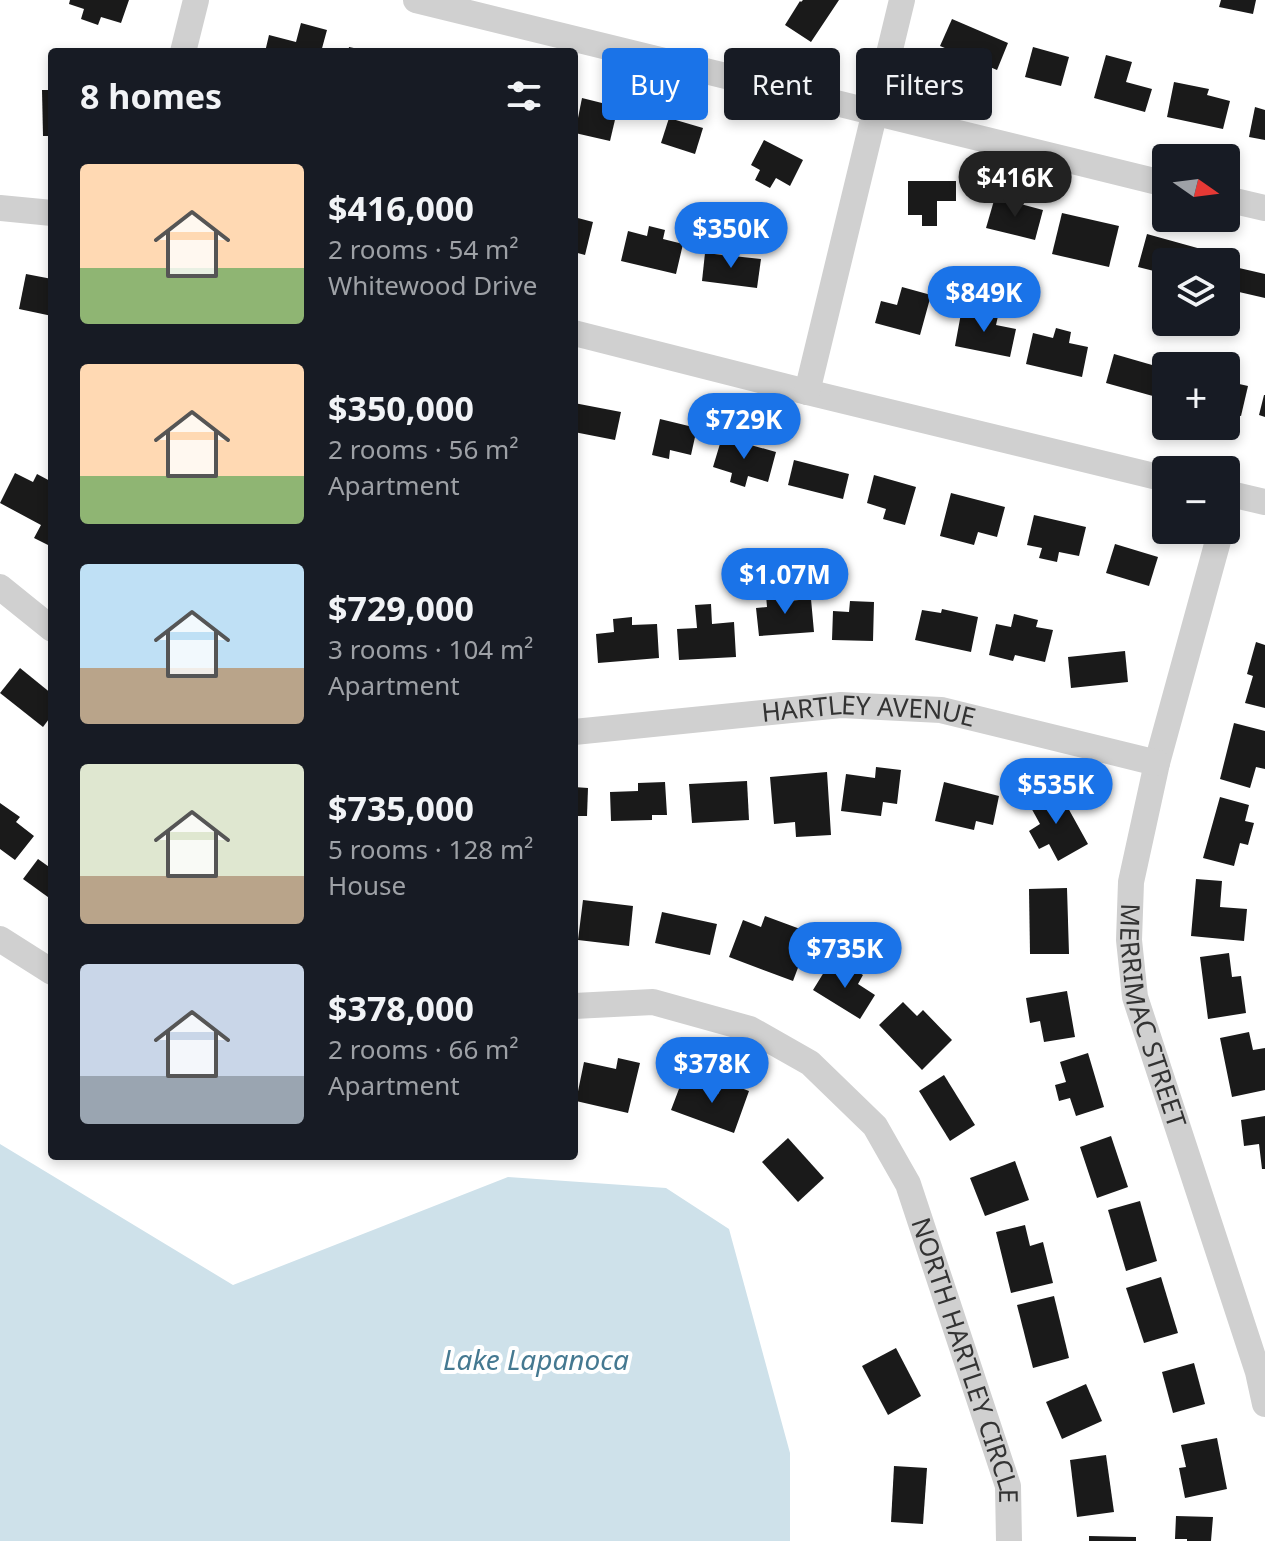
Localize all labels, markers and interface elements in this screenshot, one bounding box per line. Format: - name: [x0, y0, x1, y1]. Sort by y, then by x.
- chip: Buy: [602, 48, 708, 120]
- chip: Rent: [724, 48, 840, 120]
- chip: Filters: [856, 48, 992, 120]
- text: 8 homes: [80, 73, 222, 119]
- icon: filters: [502, 74, 546, 118]
- north arrow: [1152, 144, 1240, 232]
- map controls: [1152, 144, 1240, 544]
- pin: $416K: [959, 151, 1071, 219]
- text: $416K: [977, 159, 1053, 195]
- text: $416,000: [328, 185, 474, 231]
- icon: home: [144, 196, 240, 292]
- pin: $350K: [675, 202, 787, 270]
- text: $350K: [693, 210, 769, 246]
- text: 2 rooms · 54 m²: [328, 231, 518, 267]
- button: layers: [1152, 248, 1240, 336]
- pin: $849K: [928, 266, 1040, 334]
- text: Whitewood Drive: [328, 267, 537, 303]
- text: $849K: [946, 274, 1022, 310]
- button: +: [1152, 352, 1240, 440]
- text: $350,000: [328, 385, 474, 431]
- pin: $729K: [688, 393, 800, 461]
- icon: home: [144, 396, 240, 492]
- text: $729K: [706, 401, 782, 437]
- text: 2 rooms · 56 m²: [328, 431, 518, 467]
- button: −: [1152, 456, 1240, 544]
- text: Apartment: [328, 467, 460, 503]
- pin: $1.07M: [720, 548, 850, 616]
- text: $1.07M: [739, 556, 831, 592]
- text: $729,000: [328, 585, 474, 631]
- icon: home: [144, 596, 240, 692]
- text: 3 rooms · 104 m²: [328, 631, 533, 667]
- text: Apartment: [328, 667, 460, 703]
- street label: HARTLEY AVENUE: [760, 686, 980, 735]
- pin: $535K: [1000, 758, 1112, 826]
- text: $535K: [1018, 766, 1094, 802]
- text: $735,000: [328, 785, 474, 831]
- icon: home: [144, 796, 240, 892]
- text: 5 rooms · 128 m²: [328, 831, 533, 867]
- text: House: [328, 867, 406, 903]
- street label: MERRIMAC STREET: [1112, 903, 1196, 1132]
- pin: $735K: [789, 922, 901, 990]
- text: $735K: [807, 930, 883, 966]
- text: $378,000: [328, 985, 474, 1031]
- icon: home: [144, 996, 240, 1092]
- text: 2 rooms · 66 m²: [328, 1031, 518, 1067]
- pin: $378K: [656, 1037, 768, 1105]
- text: $378K: [674, 1045, 750, 1081]
- text: Apartment: [328, 1067, 460, 1103]
- street label: NORTH HARTLEY CIRCLE: [903, 1213, 1027, 1504]
- water label: Lake Lapanoca: [443, 1340, 629, 1378]

